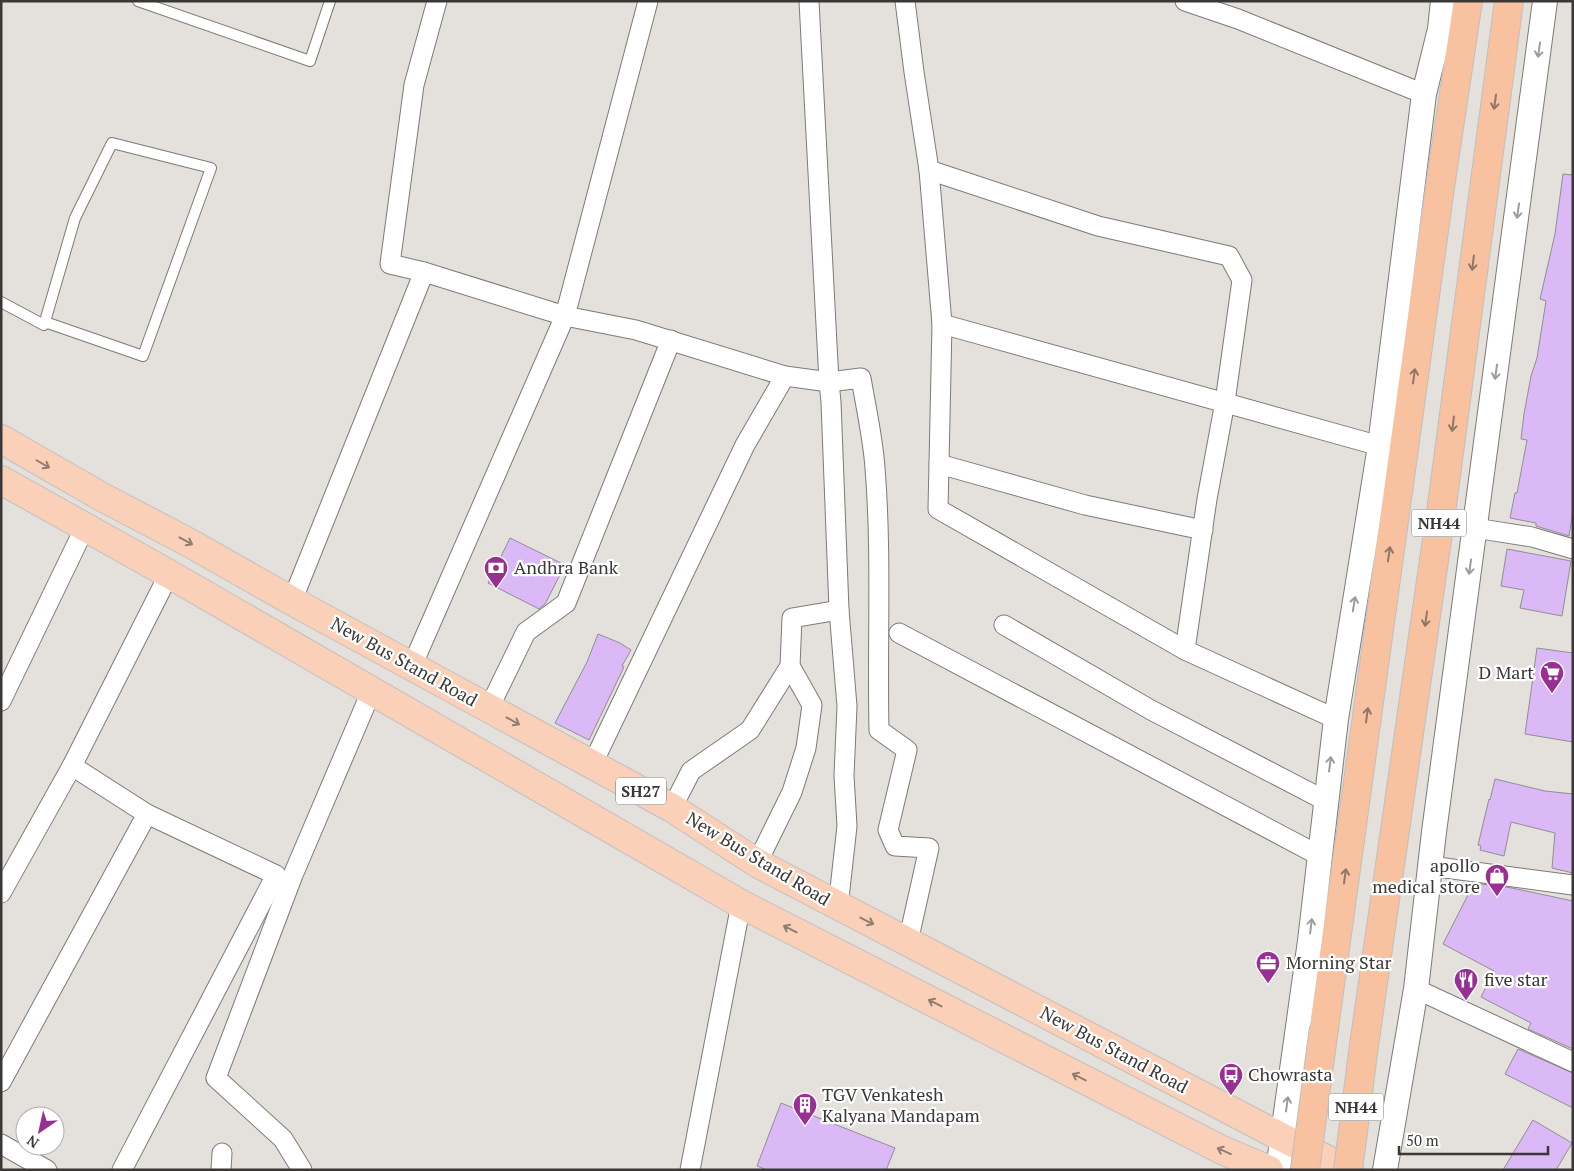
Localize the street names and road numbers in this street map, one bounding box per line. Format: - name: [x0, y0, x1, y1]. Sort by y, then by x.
- road number: NH44: [1412, 509, 1466, 536]
- street label: New Bus Stand Road: [327, 611, 482, 711]
- road number: SH27: [616, 778, 666, 804]
- street label: New Bus Stand Road: [682, 806, 835, 911]
- street label: New Bus Stand Road: [1036, 1000, 1192, 1098]
- road number: NH44: [1328, 1094, 1384, 1120]

